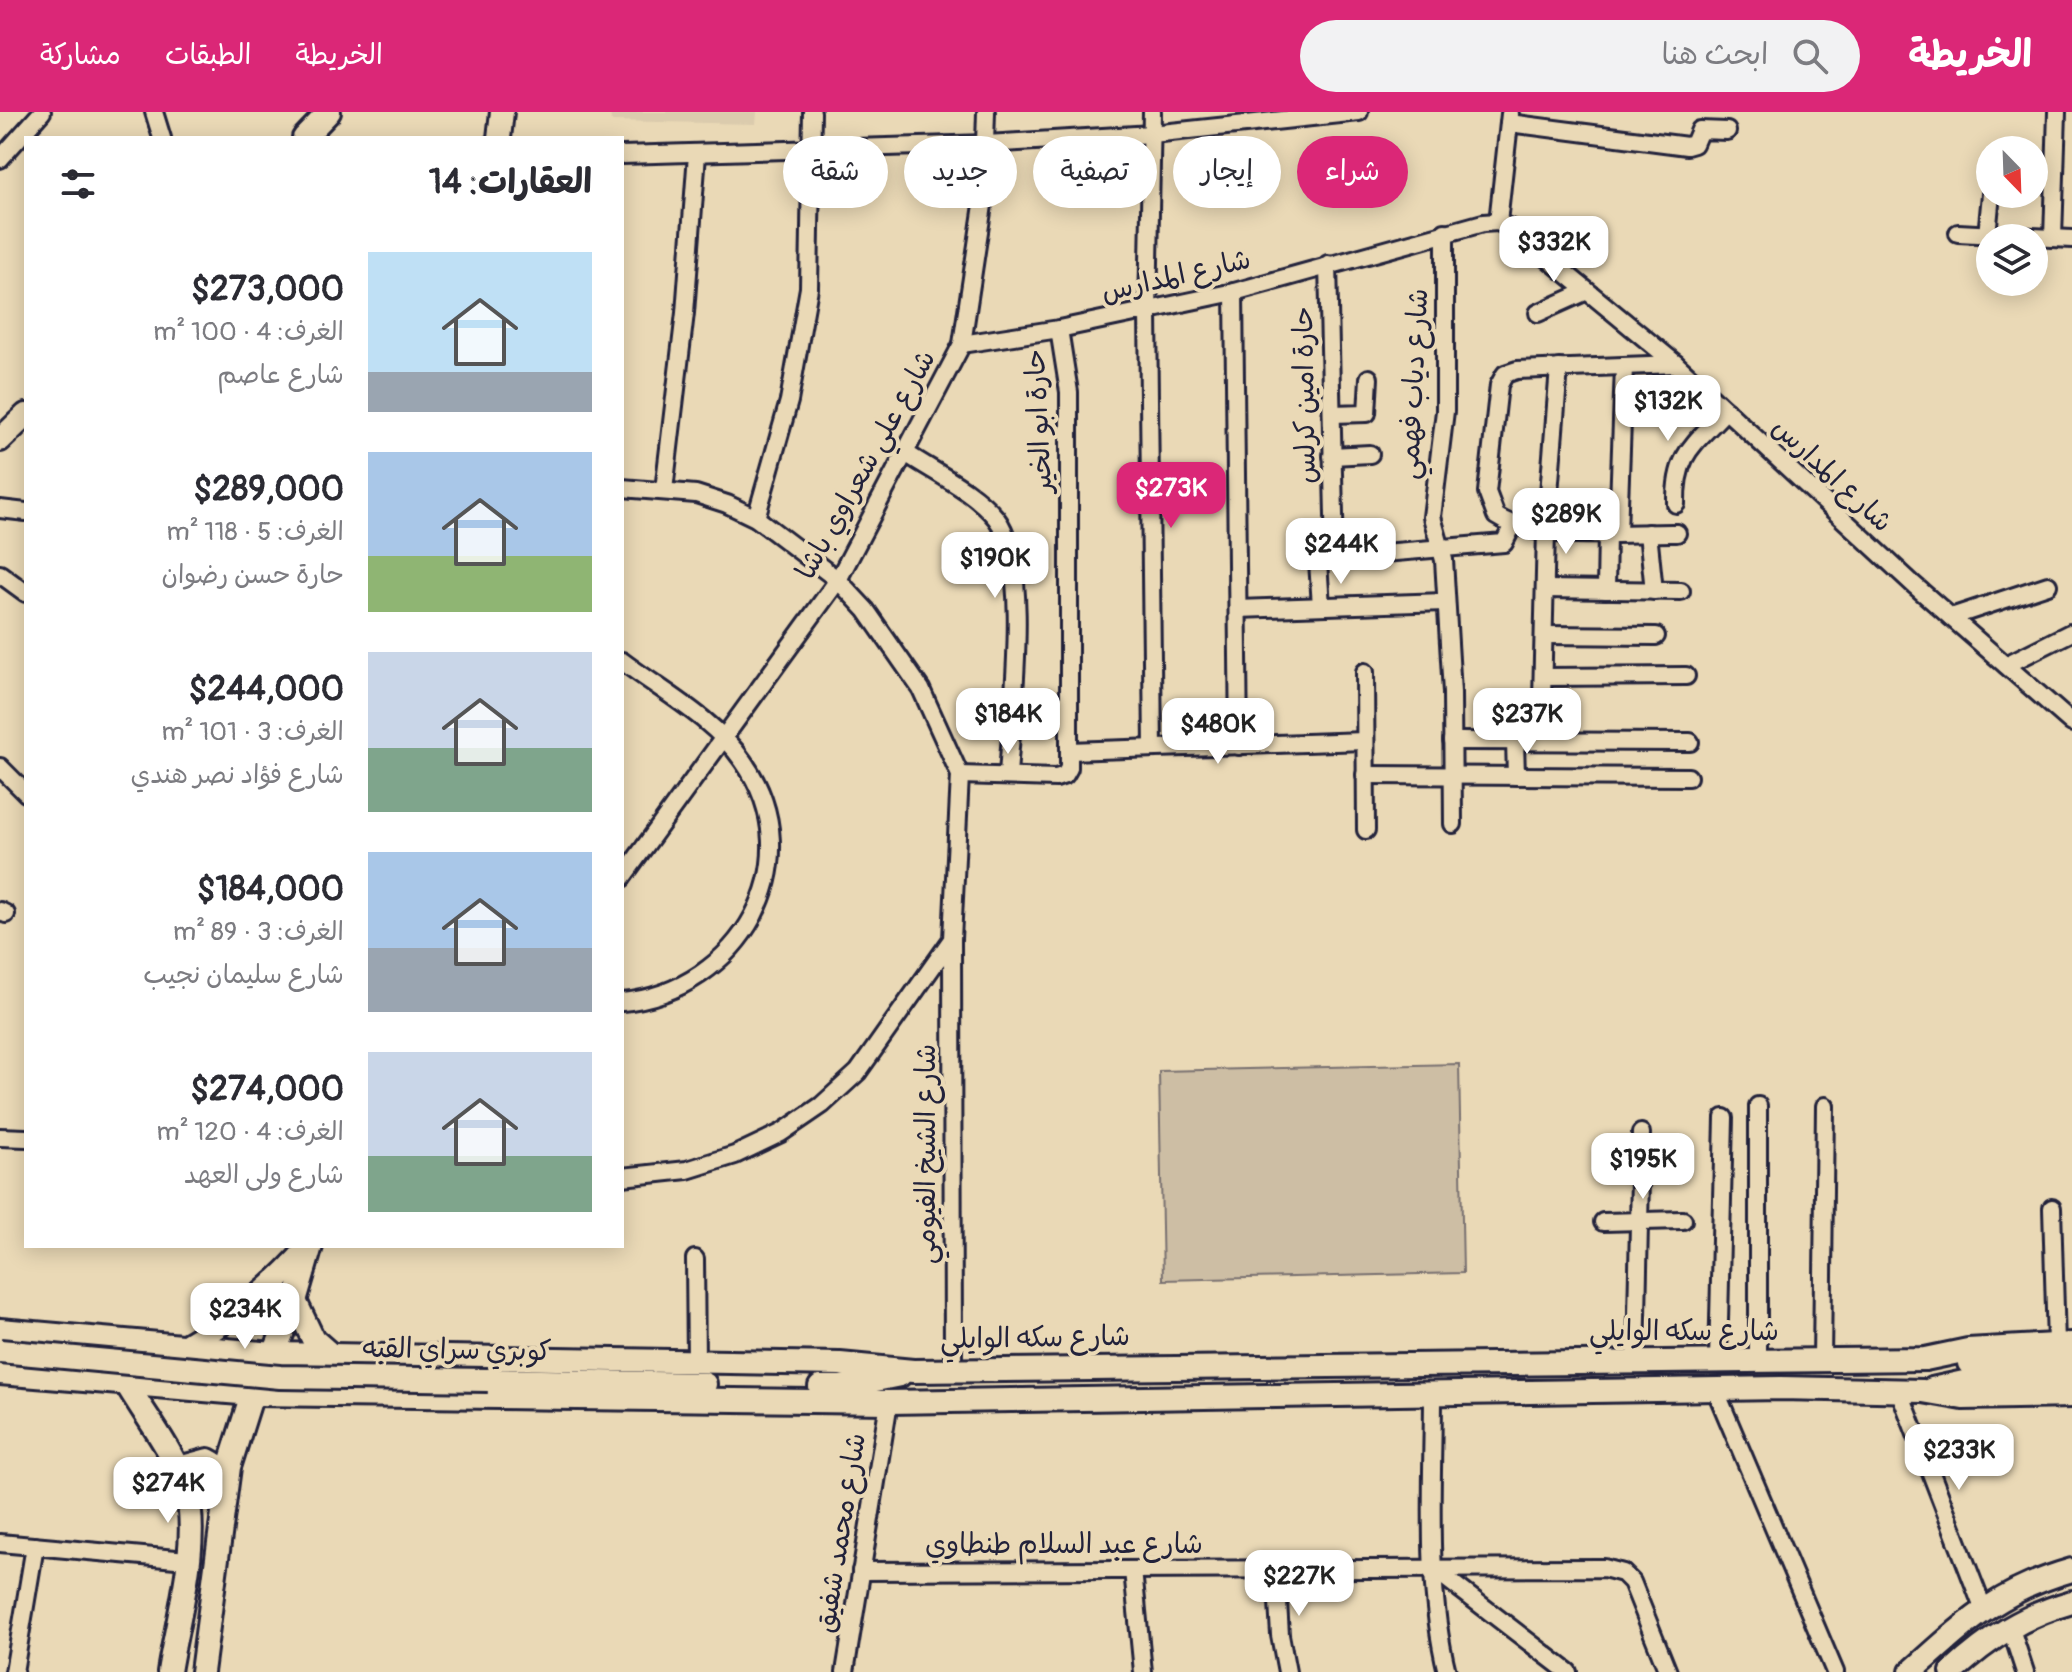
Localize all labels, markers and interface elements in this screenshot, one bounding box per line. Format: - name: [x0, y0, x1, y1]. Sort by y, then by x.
- search box: [1300, 20, 1860, 92]
- text: الخريطة: [1908, 31, 2032, 79]
- icon: search: [1788, 34, 1832, 78]
- text: ابحث هنا: [1662, 36, 1768, 73]
- text: مشاركة: [40, 38, 121, 73]
- text: الطبقات: [165, 38, 251, 73]
- text: الخريطة: [295, 38, 383, 73]
- chip: شقة: [783, 136, 888, 208]
- chip: جديد: [904, 136, 1017, 208]
- chip: تصفية: [1033, 136, 1157, 208]
- chip: إيجار: [1173, 136, 1281, 208]
- chip: شراء: [1297, 136, 1408, 208]
- north arrow: [1976, 136, 2048, 208]
- map controls: [1976, 136, 2048, 296]
- text: العقارات: 14: [429, 161, 592, 204]
- icon: filters: [56, 162, 100, 206]
- pin: $332K: [1498, 216, 1610, 284]
- button: layers: [1976, 224, 2048, 296]
- text: $332K: [1517, 226, 1591, 258]
- street label: شارع المدارس: [1098, 242, 1254, 311]
- text: $273,000: [191, 268, 344, 311]
- icon: home: [432, 284, 528, 380]
- street label: شارع دياب فهمي: [1392, 288, 1442, 481]
- street label: حارة امين كرلس: [1286, 306, 1324, 484]
- text: الغرف: 4 · 100 m²: [153, 316, 344, 348]
- street label: شارع علي شعراوي باشا: [788, 344, 949, 589]
- street label: حارة ابو الخير: [1018, 348, 1060, 496]
- text: شارع عاصم: [217, 359, 344, 391]
- pin: $132K: [1612, 375, 1724, 443]
- text: $132K: [1634, 385, 1702, 417]
- street label: شارع المدارس: [1764, 410, 1900, 541]
- pin: $273K: [1115, 462, 1227, 530]
- text: $289,000: [194, 468, 344, 511]
- text: $273K: [1135, 472, 1207, 504]
- icon: home: [432, 484, 528, 580]
- pin: $289K: [1510, 488, 1622, 556]
- text: $289K: [1531, 498, 1601, 530]
- text: الغرف: 5 · 118 m²: [167, 516, 344, 548]
- pin: $244K: [1285, 518, 1397, 586]
- text: $244K: [1304, 528, 1378, 560]
- pin: $190K: [939, 532, 1051, 600]
- text: $190K: [959, 542, 1031, 574]
- text: حارة حسن رضوان: [162, 559, 344, 591]
- text: $244,000: [189, 668, 344, 711]
- icon: home: [432, 684, 528, 780]
- pin: $184K: [952, 688, 1064, 756]
- pin: $237K: [1471, 688, 1583, 756]
- text: $184K: [974, 698, 1042, 730]
- pin: $480K: [1162, 698, 1274, 766]
- text: $237K: [1491, 698, 1563, 730]
- text: $480K: [1180, 708, 1256, 740]
- text: الغرف: 3 · 101 m²: [162, 716, 344, 748]
- text: شارع فؤاد نصر هندي: [130, 759, 344, 791]
- text: $184,000: [197, 868, 344, 911]
- icon: home: [432, 884, 528, 980]
- text: الغرف: 3 · 89 m²: [173, 916, 344, 948]
- text: شارع سليمان نجيب: [143, 959, 344, 991]
- street label: شارع الشيخ الفيومي: [909, 1044, 950, 1264]
- text: $274,000: [191, 1068, 344, 1111]
- icon: home: [432, 1084, 528, 1180]
- text: الغرف: 4 · 120 m²: [157, 1116, 344, 1148]
- pin: $195K: [1587, 1133, 1699, 1201]
- text: $195K: [1609, 1143, 1677, 1175]
- text: شارع ولى العهد: [184, 1159, 344, 1191]
- pin: $234K: [189, 1283, 301, 1351]
- text: $234K: [208, 1293, 282, 1325]
- street label: شارع سكه الوايلي: [1589, 1314, 1779, 1355]
- street label: شارع سكه الوايلي: [940, 1319, 1130, 1363]
- street label: كوبري سراي القبه: [362, 1331, 552, 1371]
- pin: $233K: [1903, 1424, 2015, 1492]
- street label: شارع محمد شفيق: [808, 1431, 875, 1636]
- text: $233K: [1923, 1434, 1995, 1466]
- pin: $274K: [112, 1457, 224, 1525]
- text: $274K: [131, 1467, 205, 1499]
- street label: شارع عبد السلام طنطاوي: [925, 1527, 1203, 1565]
- pin: $227K: [1243, 1550, 1355, 1618]
- text: $227K: [1263, 1560, 1335, 1592]

